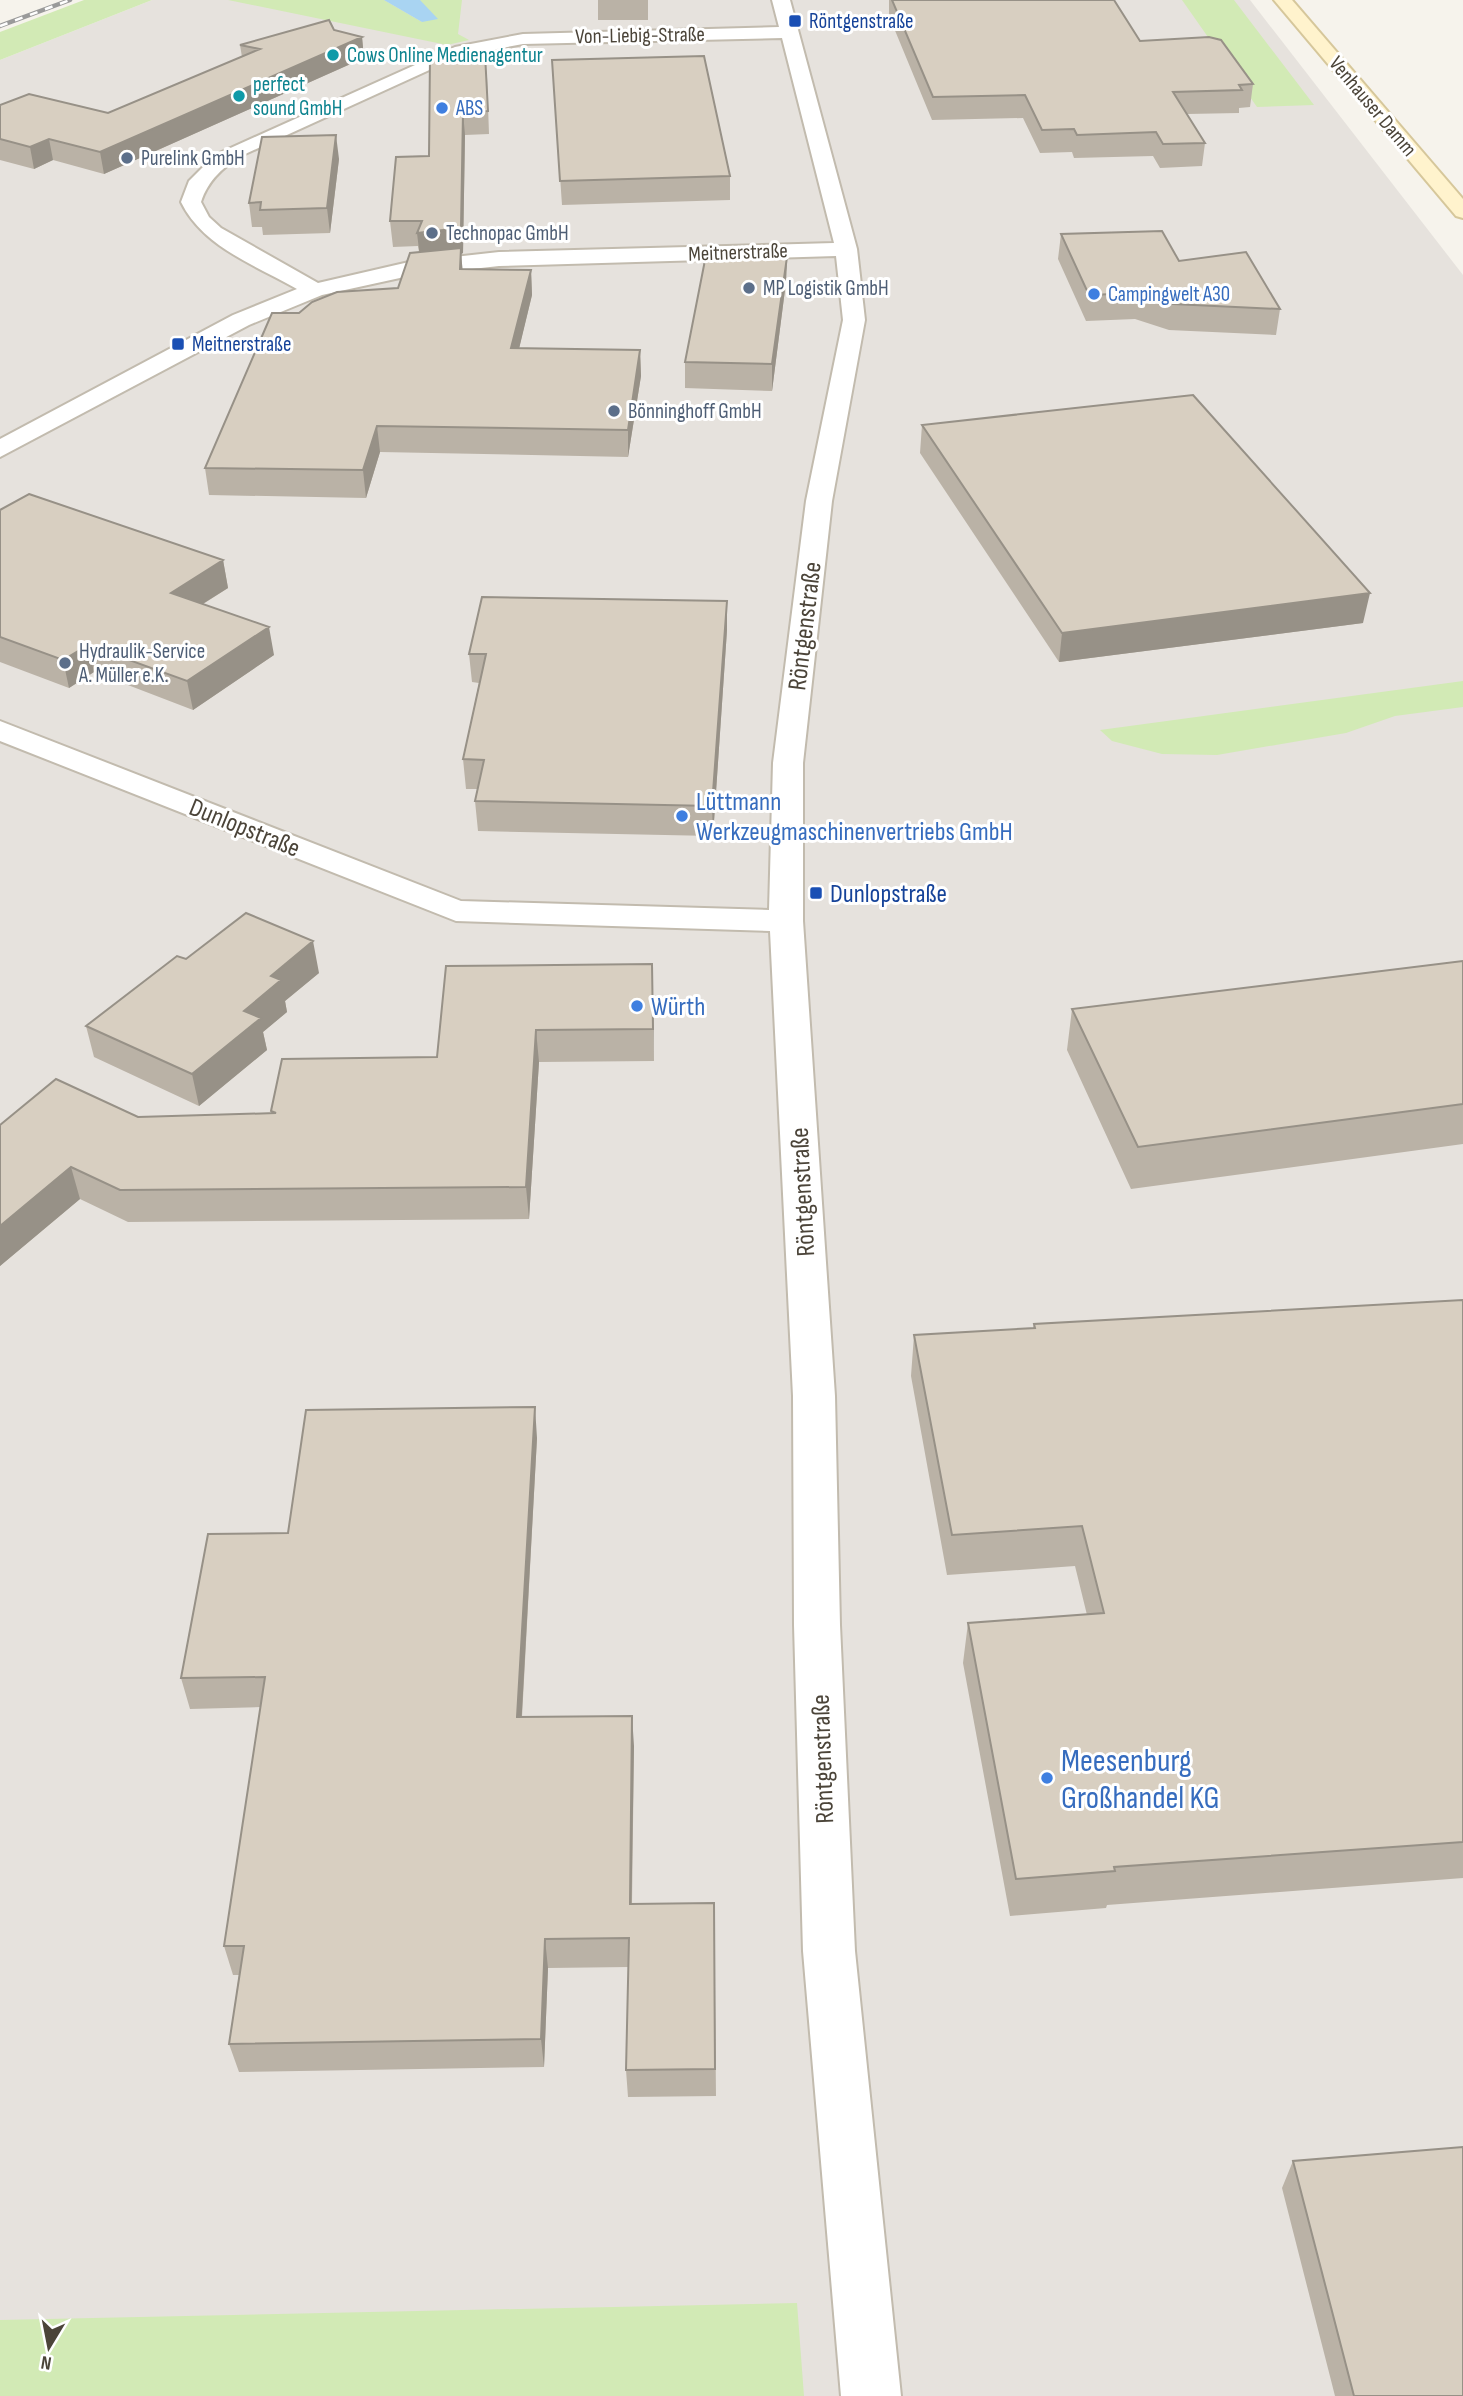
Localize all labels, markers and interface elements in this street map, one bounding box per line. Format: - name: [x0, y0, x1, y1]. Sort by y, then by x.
- place label: Röntgenstraße: [809, 9, 913, 34]
- marker: Röntgenstraße: [787, 13, 803, 29]
- street label: Von-Liebig-Straße: [575, 22, 705, 49]
- place label: Cows Online Medienagentur: [347, 43, 543, 68]
- marker: Cows Online Medienagentur: [325, 47, 341, 63]
- street label: Venhauser Damm: [1324, 51, 1422, 161]
- place label: perfect sound GmbH: [253, 72, 343, 121]
- marker: perfect sound GmbH: [231, 88, 247, 104]
- place label: ABS: [455, 96, 483, 121]
- marker: ABS: [434, 100, 450, 116]
- place label: Purelink GmbH: [141, 146, 245, 171]
- marker: Purelink GmbH: [119, 150, 135, 166]
- place label: Technopac GmbH: [446, 221, 569, 246]
- marker: Technopac GmbH: [424, 225, 440, 241]
- street label: Meitnerstraße: [688, 238, 788, 267]
- place label: MP Logistik GmbH: [763, 276, 889, 301]
- marker: MP Logistik GmbH: [741, 280, 757, 296]
- place label: Campingwelt A30: [1108, 282, 1230, 307]
- marker: Campingwelt A30: [1086, 286, 1102, 302]
- place label: Meitnerstraße: [192, 332, 291, 357]
- marker: Meitnerstraße: [170, 336, 186, 352]
- place label: Bönninghoff GmbH: [628, 399, 762, 424]
- marker: Bönninghoff GmbH: [606, 403, 622, 419]
- street label: Röntgenstraße: [782, 560, 829, 692]
- place label: Hydraulik-Service A. Müller e.K.: [78, 639, 205, 688]
- marker: Hydraulik-Service A. Müller e.K.: [57, 655, 73, 671]
- place label: Lüttmann Werkzeugmaschinenvertriebs GmbH: [696, 787, 1013, 848]
- street label: Dunlopstraße: [184, 792, 304, 865]
- marker: Lüttmann Werkzeugmaschinenvertriebs GmbH: [674, 808, 690, 824]
- place label: Dunlopstraße: [830, 879, 947, 910]
- marker: Dunlopstraße: [808, 885, 824, 901]
- place label: Würth: [651, 992, 705, 1023]
- marker: Würth: [629, 998, 645, 1014]
- street label: Röntgenstraße: [785, 1127, 822, 1257]
- street label: Röntgenstraße: [806, 1694, 841, 1824]
- place label: Meesenburg Großhandel KG: [1061, 1742, 1219, 1818]
- marker: Meesenburg Großhandel KG: [1039, 1770, 1055, 1786]
- north arrow: [14, 2312, 84, 2382]
- text: N: [39, 2350, 53, 2374]

